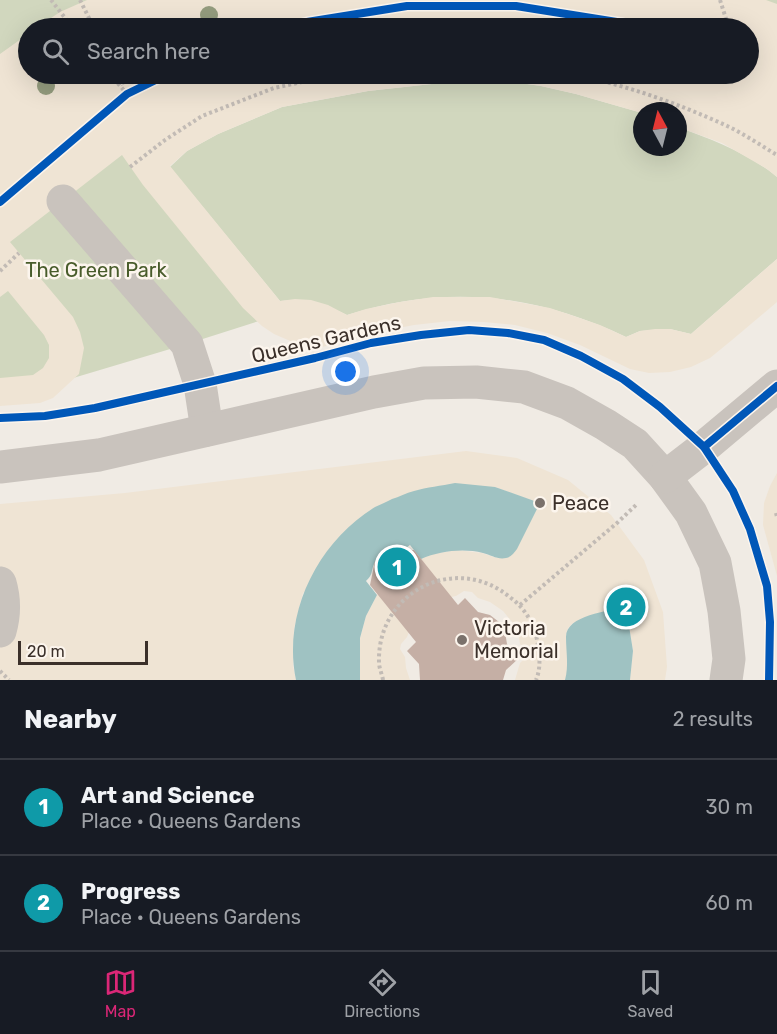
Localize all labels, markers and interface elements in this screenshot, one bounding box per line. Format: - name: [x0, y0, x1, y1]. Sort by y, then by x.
- search box: [18, 18, 759, 84]
- icon: search: [39, 35, 72, 68]
- text: Search here: [87, 38, 210, 65]
- north arrow: [633, 102, 687, 156]
- park label: The Green Park: [25, 258, 167, 282]
- street label: Queens Gardens: [249, 310, 403, 368]
- your location: [331, 357, 360, 386]
- place label: Peace: [552, 491, 609, 515]
- marker: Peace: [533, 496, 547, 510]
- pin: 1: [378, 544, 416, 590]
- pin: 2: [606, 584, 646, 630]
- place label: Victoria Memorial: [474, 616, 559, 663]
- marker: Victoria Memorial: [455, 633, 469, 647]
- scale bar: [18, 638, 148, 666]
- text: 20 m: [27, 642, 65, 661]
- text: Nearby: [24, 704, 117, 735]
- text: 2 results: [673, 707, 753, 731]
- text: Art and Science: [81, 782, 255, 809]
- text: 1: [39, 795, 48, 819]
- text: 30 m: [706, 795, 753, 819]
- text: Place · Queens Gardens: [81, 809, 301, 833]
- text: Progress: [81, 878, 180, 905]
- text: 2: [37, 891, 50, 915]
- text: 60 m: [706, 891, 753, 915]
- text: Place · Queens Gardens: [81, 905, 301, 929]
- tab: Map: [104, 966, 137, 1021]
- tab: Directions: [344, 966, 420, 1021]
- tab: Saved: [628, 966, 673, 1021]

